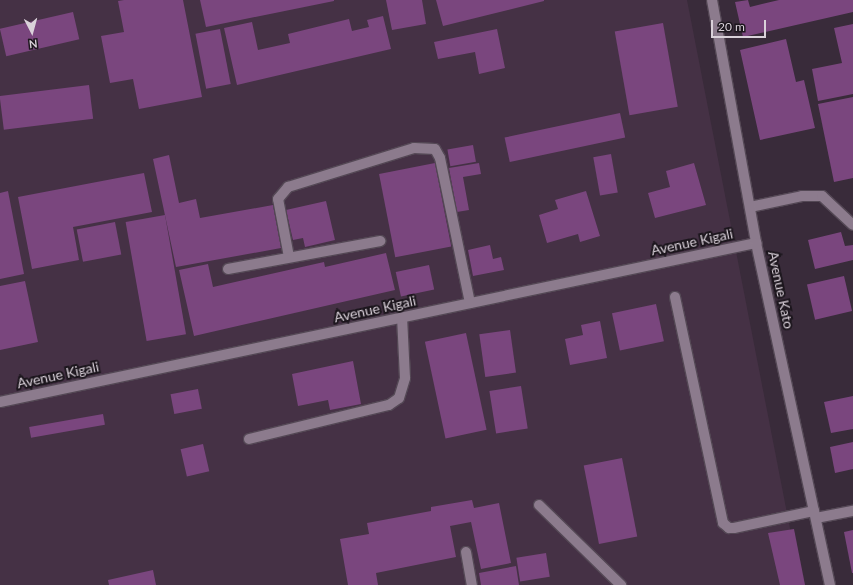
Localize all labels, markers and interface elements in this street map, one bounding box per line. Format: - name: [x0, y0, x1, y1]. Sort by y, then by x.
- north arrow: [12, 12, 52, 52]
- scale bar: [713, 12, 768, 38]
- text: 20 m: [718, 19, 745, 34]
- text: N: [28, 38, 38, 51]
- street label: Avenue Kigali: [649, 225, 735, 259]
- street label: Avenue Kato: [765, 250, 797, 330]
- street label: Avenue Kigali: [332, 292, 418, 326]
- street label: Avenue Kigali: [15, 358, 101, 392]

